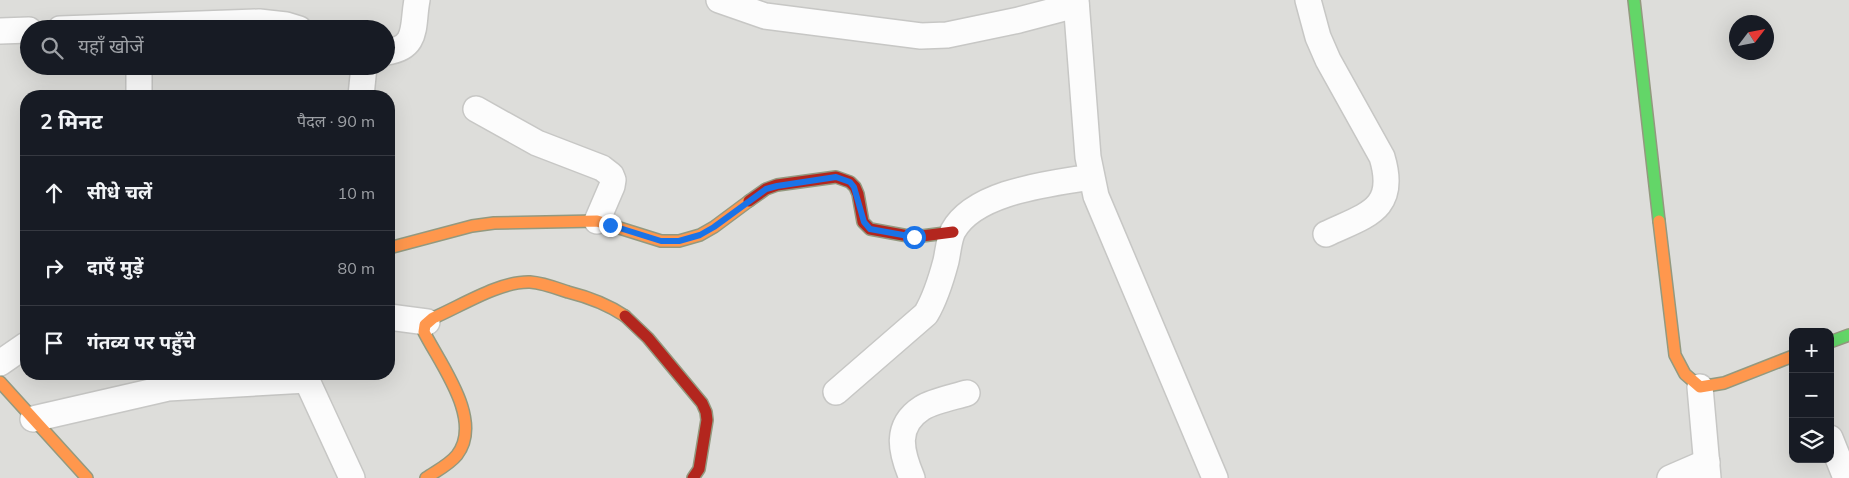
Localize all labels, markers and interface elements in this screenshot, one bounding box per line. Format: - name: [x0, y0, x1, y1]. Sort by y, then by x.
- north arrow: [1729, 15, 1774, 60]
- search box: [20, 20, 395, 75]
- icon: search: [38, 34, 66, 62]
- text: यहाँ खोजें: [78, 34, 144, 58]
- text: 2 मिनट: [40, 108, 102, 134]
- text: पैदल · 90 m: [297, 111, 375, 131]
- icon: ahead: [40, 179, 68, 207]
- text: सीधे चलें: [87, 180, 152, 204]
- text: 10 m: [338, 183, 375, 203]
- route end: [599, 214, 622, 237]
- route start: [903, 226, 926, 249]
- icon: right: [40, 254, 68, 282]
- text: दाएँ मुड़ें: [87, 255, 143, 279]
- text: 80 m: [338, 258, 375, 278]
- map controls: [1789, 328, 1834, 463]
- button: +: [1789, 328, 1834, 373]
- icon: arrive: [40, 329, 68, 357]
- text: गंतव्य पर पहुँचे: [87, 330, 195, 354]
- button: −: [1789, 373, 1834, 418]
- button: layers: [1789, 418, 1834, 463]

